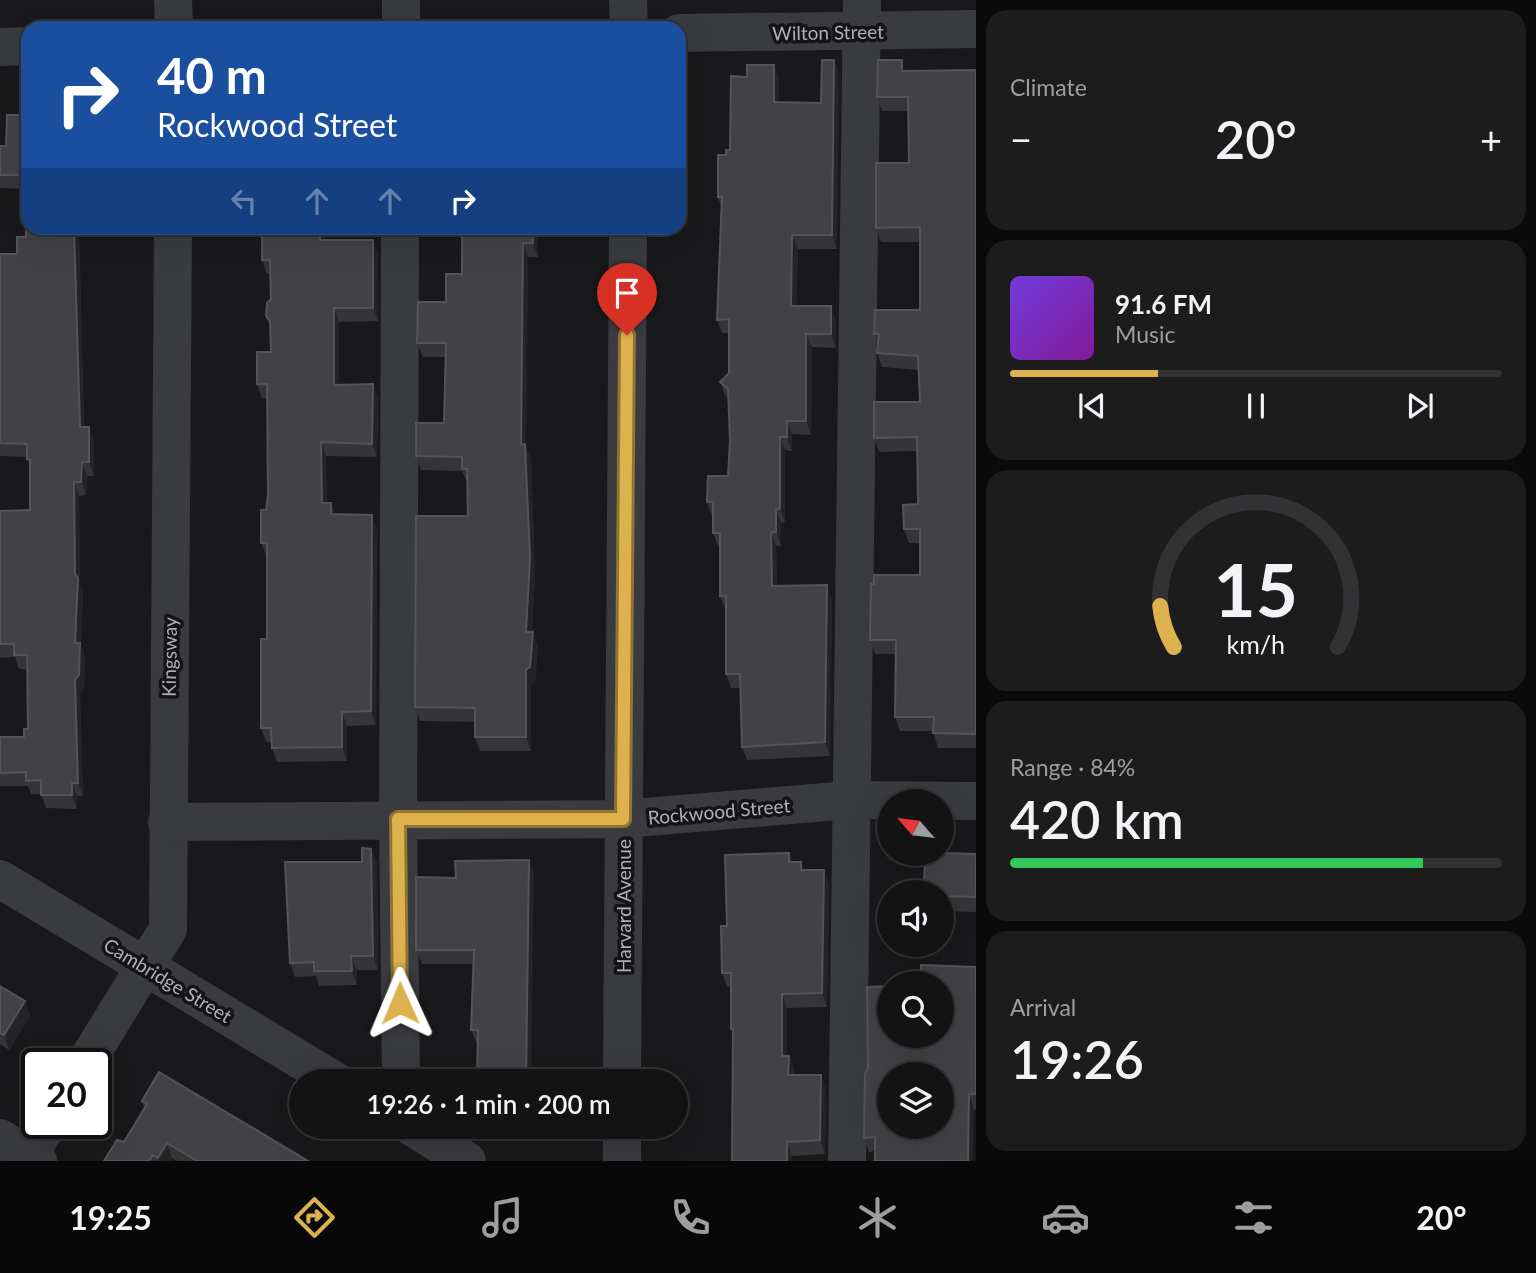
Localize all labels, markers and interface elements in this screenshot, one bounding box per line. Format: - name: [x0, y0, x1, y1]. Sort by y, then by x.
- street label: Wilton Street: [772, 20, 884, 44]
- text: 40 m: [157, 46, 267, 104]
- icon: right: [42, 49, 133, 140]
- text: Climate: [1010, 73, 1087, 101]
- text: Rockwood Street: [157, 105, 397, 144]
- text: 20°: [1215, 108, 1297, 170]
- text: −: [1010, 116, 1032, 162]
- text: +: [1480, 116, 1502, 162]
- icon: left: [225, 182, 263, 220]
- icon: ahead: [298, 182, 336, 220]
- icon: ahead: [371, 182, 409, 220]
- icon: right: [444, 182, 482, 220]
- pin: [597, 263, 657, 335]
- icon: arrive: [608, 274, 646, 312]
- text: 91.6 FM: [1115, 288, 1212, 320]
- text: Music: [1115, 320, 1175, 348]
- icon: previous: [1073, 387, 1111, 425]
- icon: pause: [1237, 387, 1275, 425]
- icon: next: [1401, 387, 1439, 425]
- text: 15: [1214, 545, 1298, 633]
- street label: Kingsway: [157, 617, 181, 697]
- text: km/h: [1227, 628, 1285, 658]
- text: Range · 84%: [1010, 753, 1135, 781]
- text: 420 km: [1010, 788, 1184, 850]
- north arrow: [877, 789, 954, 866]
- map controls: [877, 789, 954, 1139]
- street label: Rockwood Street: [647, 793, 791, 829]
- street label: Harvard Avenue: [612, 839, 635, 973]
- button: sound: [877, 880, 954, 957]
- street label: Cambridge Street: [100, 933, 236, 1027]
- position arrow: [363, 966, 437, 1040]
- button: search: [877, 971, 954, 1048]
- text: Arrival: [1010, 993, 1076, 1021]
- text: 19:26: [1010, 1028, 1144, 1090]
- speed limit sign: 20: [21, 1048, 112, 1139]
- button: layers: [877, 1062, 954, 1139]
- text: 19:26 · 1 min · 200 m: [366, 1088, 611, 1120]
- icon: directions: [290, 1193, 339, 1242]
- icon: music: [478, 1193, 527, 1242]
- icon: phone: [666, 1193, 715, 1242]
- icon: climate: [853, 1193, 902, 1242]
- icon: car: [1041, 1193, 1090, 1242]
- icon: filters: [1229, 1193, 1278, 1242]
- text: 19:25: [69, 1198, 152, 1237]
- text: 20°: [1416, 1198, 1467, 1237]

